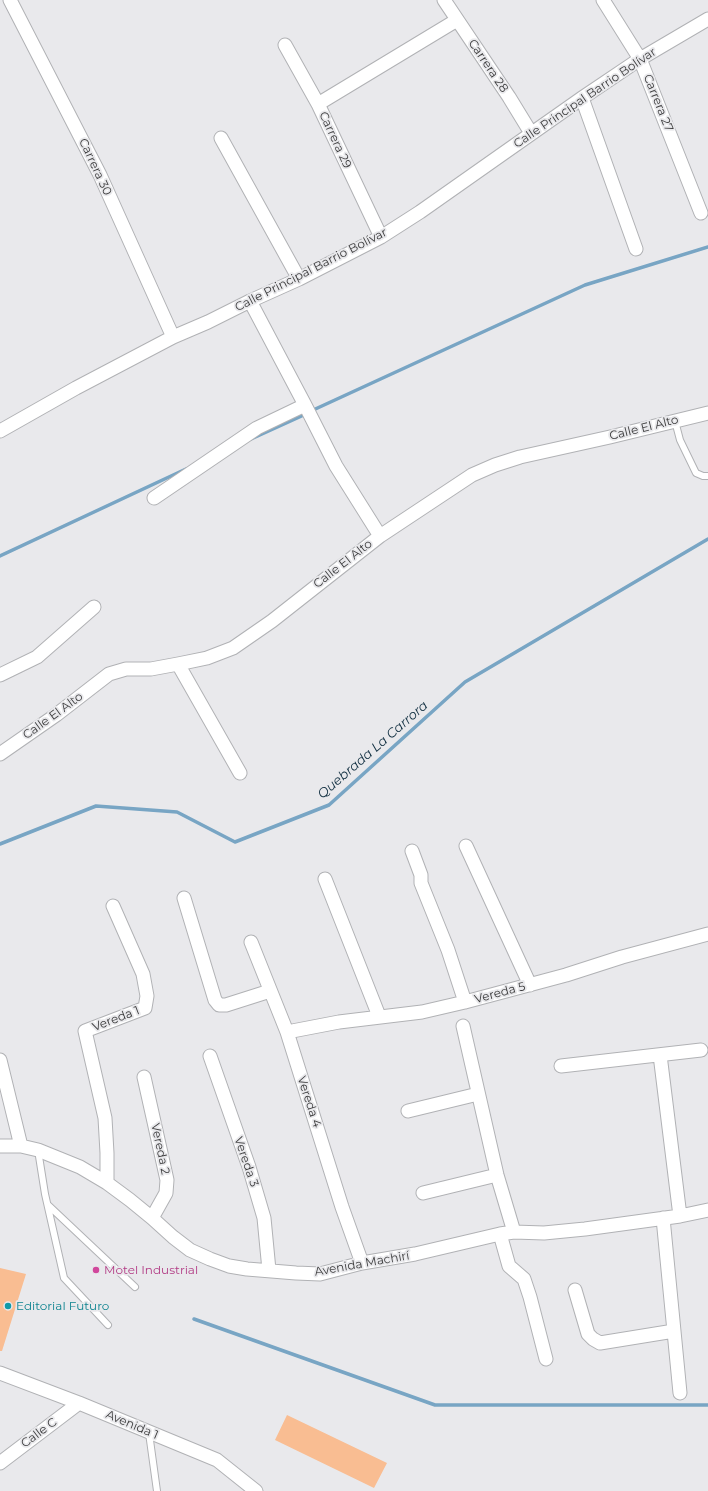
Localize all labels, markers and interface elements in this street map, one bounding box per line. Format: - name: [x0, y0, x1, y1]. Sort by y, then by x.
- street label: Carrera 28: [465, 37, 511, 95]
- street label: Calle Principal Barrio Bolívar: [511, 45, 659, 151]
- street label: Carrera 27: [640, 72, 676, 134]
- street label: Carrera 29: [316, 109, 354, 171]
- street label: Carrera 30: [76, 136, 114, 198]
- street label: Calle Principal Barrio Bolívar: [233, 225, 389, 315]
- street label: Calle El Alto: [608, 412, 680, 444]
- street label: Calle El Alto: [311, 537, 375, 591]
- street label: Calle El Alto: [20, 689, 86, 743]
- water label: Quebrada La Carrora: [315, 698, 431, 802]
- street label: Vereda 5: [473, 979, 527, 1007]
- street label: Vereda 1: [90, 1003, 142, 1035]
- street label: Vereda 4: [294, 1074, 324, 1130]
- street label: Vereda 2: [148, 1122, 172, 1176]
- street label: Vereda 3: [231, 1135, 261, 1189]
- street label: Avenida Machirí: [313, 1249, 411, 1279]
- place label: Motel Industrial: [104, 1263, 198, 1277]
- marker: Motel Industrial: [91, 1265, 101, 1275]
- place label: Editorial Futuro: [16, 1299, 109, 1313]
- marker: Editorial Futuro: [3, 1301, 13, 1311]
- street label: Avenida 1: [103, 1407, 161, 1443]
- street label: Calle C: [18, 1415, 60, 1451]

